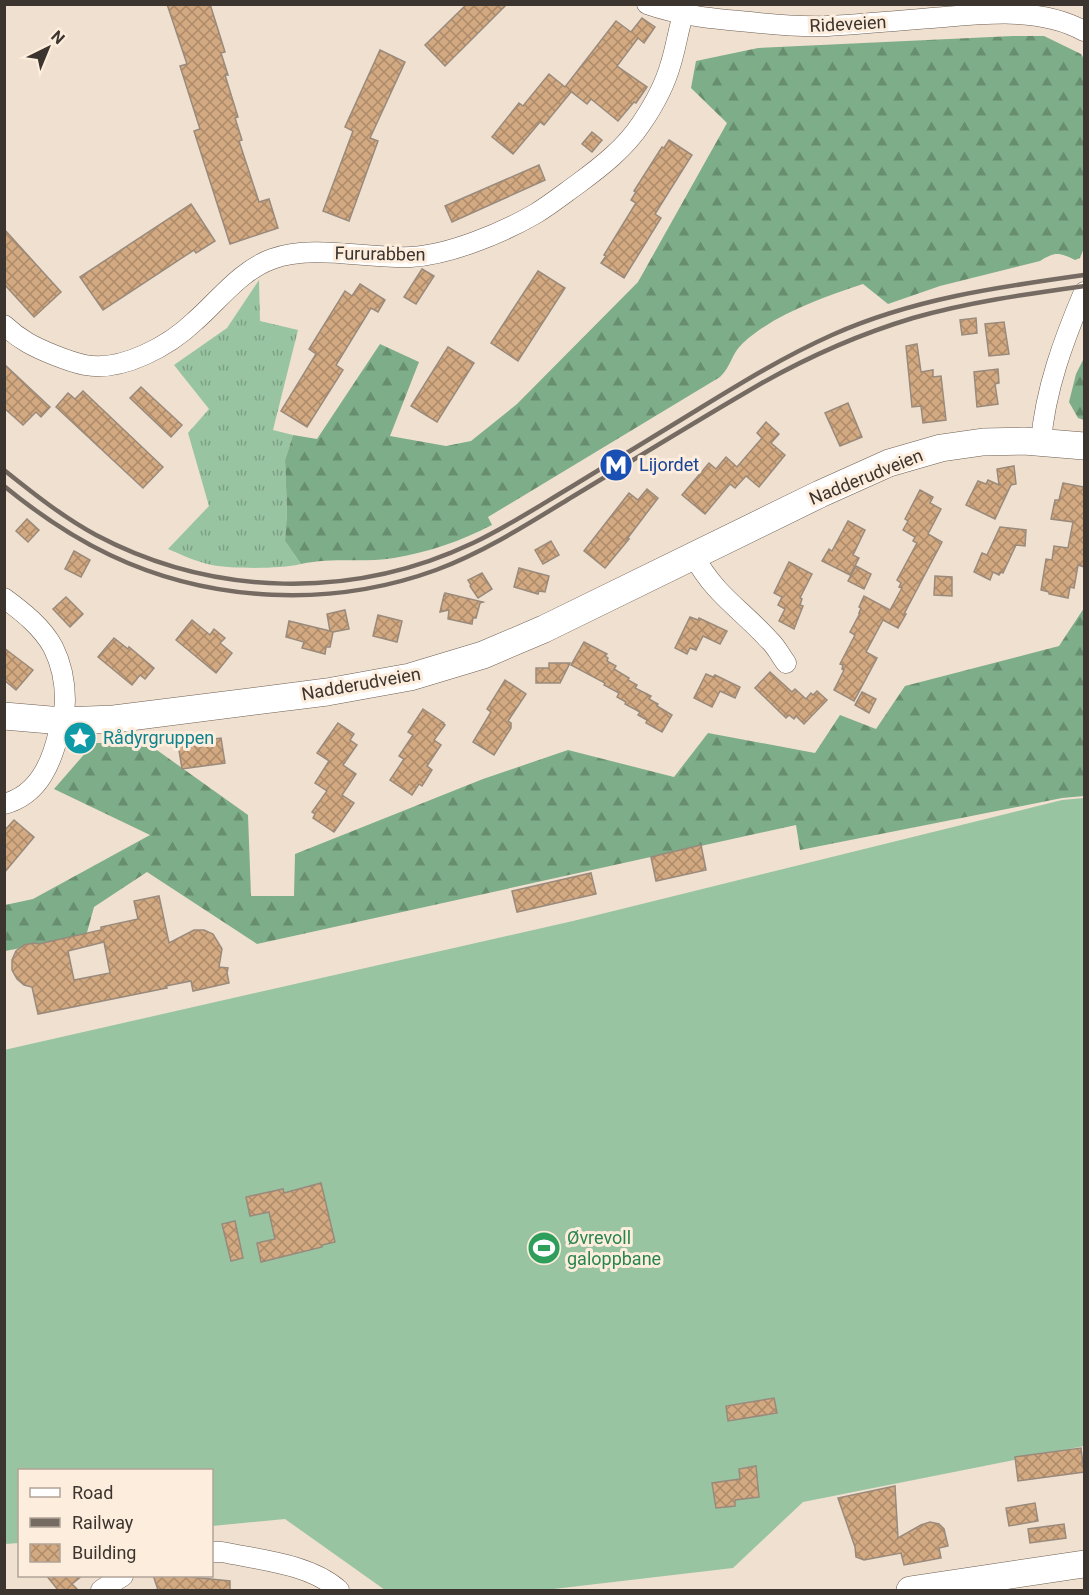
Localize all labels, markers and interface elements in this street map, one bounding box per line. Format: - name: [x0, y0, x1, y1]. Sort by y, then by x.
- street label: Rideveien: [809, 11, 887, 36]
- north arrow: [18, 18, 78, 78]
- text: N: [47, 27, 68, 48]
- street label: Fururabben: [334, 242, 426, 265]
- street label: Nadderudveien: [806, 444, 926, 509]
- metro station icon: Lijordet: [598, 447, 634, 483]
- place label: Lijordet: [639, 454, 699, 475]
- street label: Nadderudveien: [300, 663, 422, 704]
- place icon: Rådyrgruppen: [62, 720, 98, 756]
- place label: Rådyrgruppen: [103, 727, 214, 748]
- place label: Øvrevoll galoppbane: [567, 1227, 661, 1269]
- sports icon: Øvrevoll galoppbane: [526, 1230, 562, 1266]
- legend: [18, 1469, 213, 1577]
- text: Road: [72, 1482, 113, 1503]
- text: Railway: [72, 1512, 134, 1533]
- text: Building: [72, 1542, 136, 1563]

